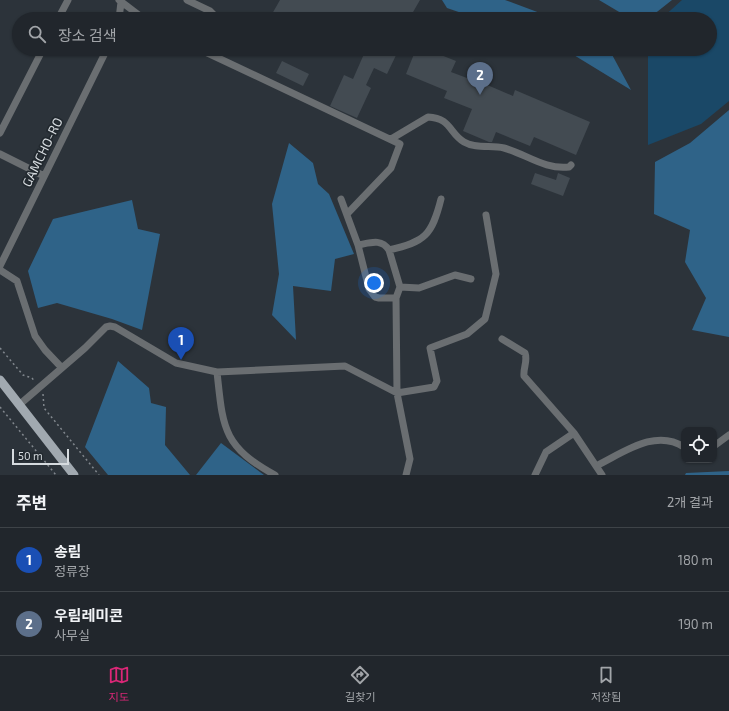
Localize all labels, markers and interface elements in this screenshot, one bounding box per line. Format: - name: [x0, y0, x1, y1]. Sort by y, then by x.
- search box: [12, 12, 717, 56]
- icon: search: [26, 23, 48, 45]
- text: 장소 검색: [58, 26, 117, 44]
- pin: 2: [467, 62, 493, 95]
- street label: GAMCHO-RO: [18, 115, 66, 189]
- your location: [364, 273, 384, 293]
- pin: 1: [168, 327, 194, 360]
- map controls: [681, 427, 717, 463]
- button: locate: [681, 427, 717, 463]
- scale bar: [12, 447, 69, 466]
- text: 50 m: [18, 449, 43, 462]
- text: 주변: [16, 492, 47, 512]
- text: 2개 결과: [667, 494, 713, 510]
- text: 송림: [54, 542, 82, 560]
- text: 1: [26, 552, 32, 568]
- text: 180 m: [678, 552, 713, 568]
- text: 정류장: [54, 563, 90, 579]
- text: 우림레미콘: [54, 606, 123, 624]
- text: 2: [25, 616, 33, 632]
- text: 190 m: [678, 616, 713, 632]
- text: 사무실: [54, 627, 90, 643]
- tab: 지도: [108, 664, 130, 704]
- tab: 길찾기: [345, 664, 375, 704]
- tab: 저장됨: [591, 664, 621, 704]

